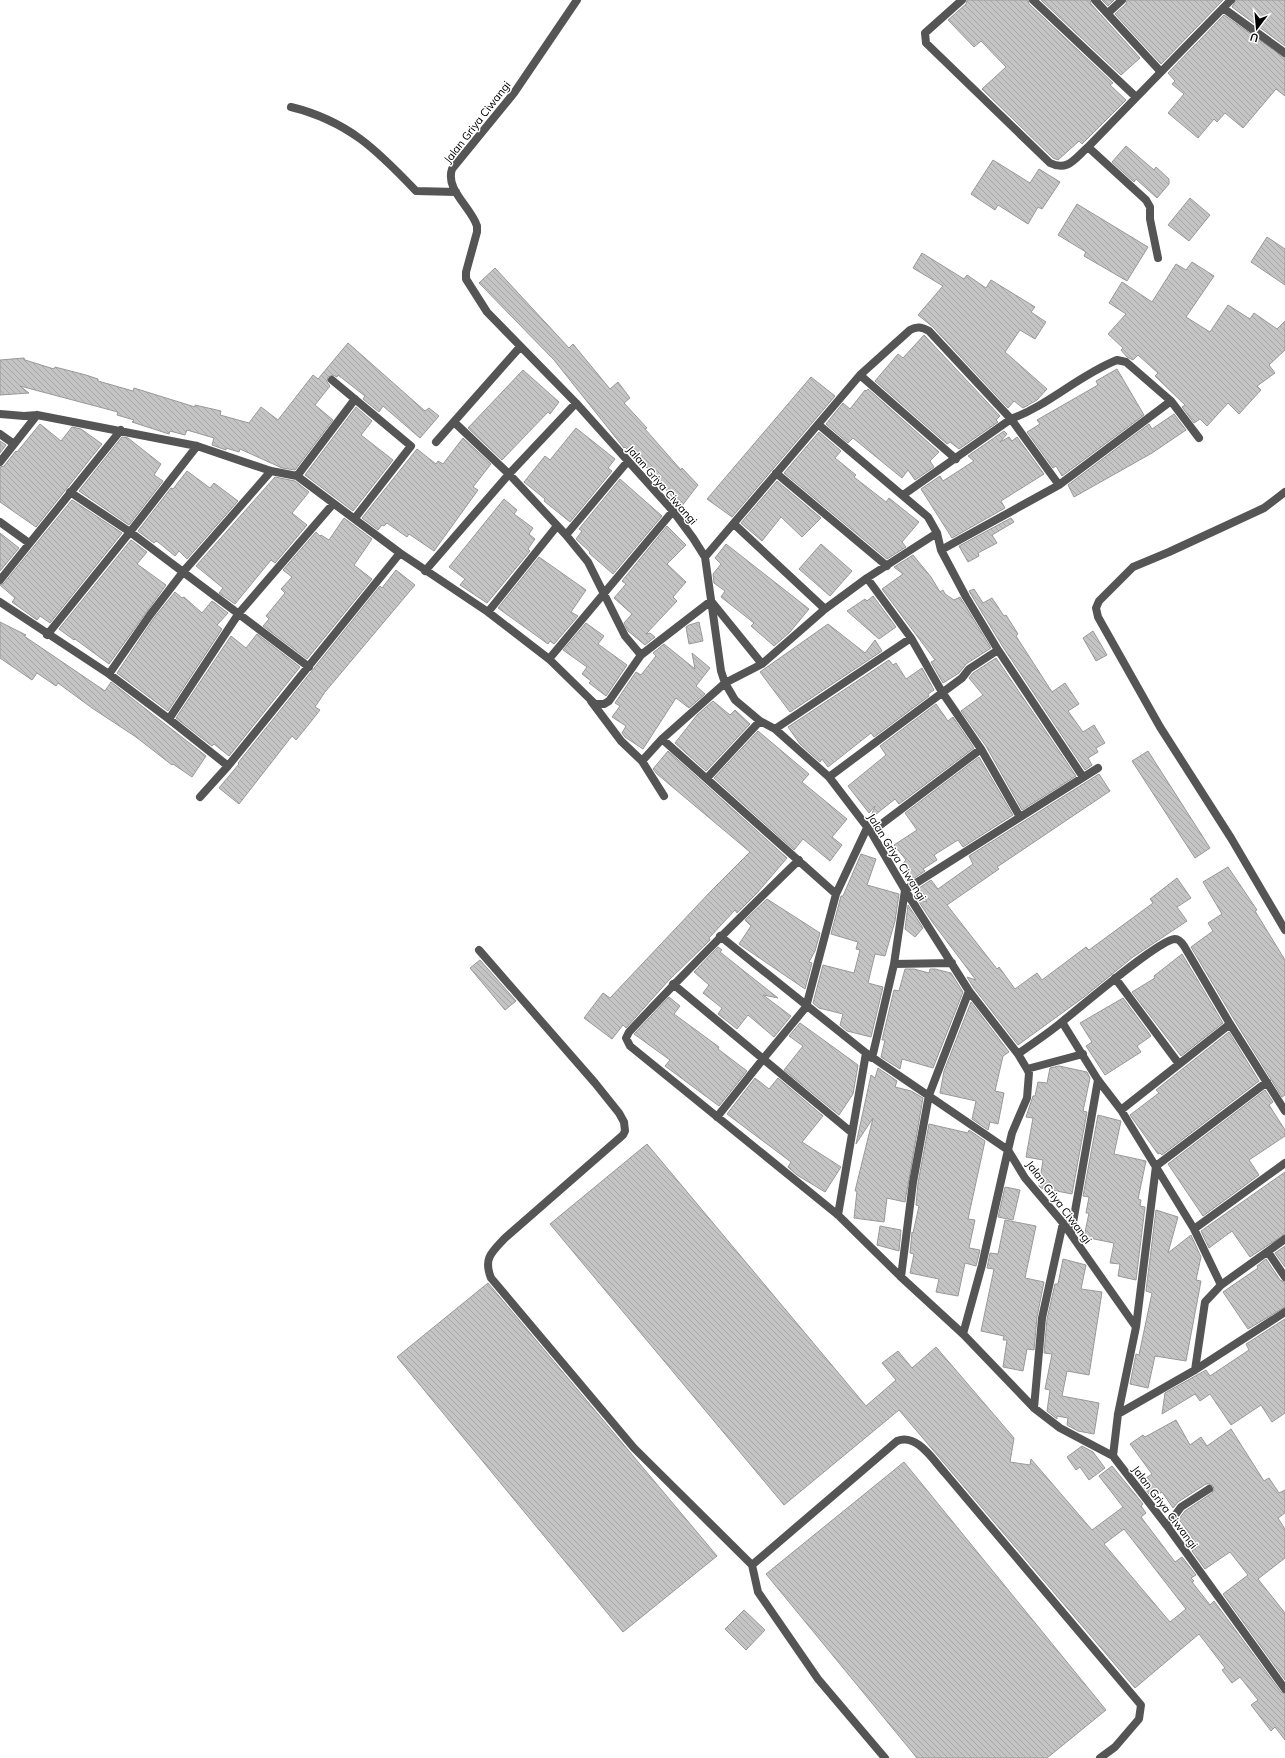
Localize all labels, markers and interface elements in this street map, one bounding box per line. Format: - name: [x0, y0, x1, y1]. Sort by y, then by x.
- north arrow: [1237, 8, 1277, 48]
- text: U: [1248, 30, 1260, 45]
- street label: Jalan Griya Ciwangi: [441, 78, 513, 166]
- street label: Jalan Griya Ciwangi: [624, 442, 700, 528]
- street label: Jalan Griya Ciwangi: [864, 811, 930, 903]
- street label: Jalan Griya Ciwangi: [1023, 1158, 1095, 1246]
- street label: Jalan Griya Ciwangi: [1129, 1463, 1201, 1551]

